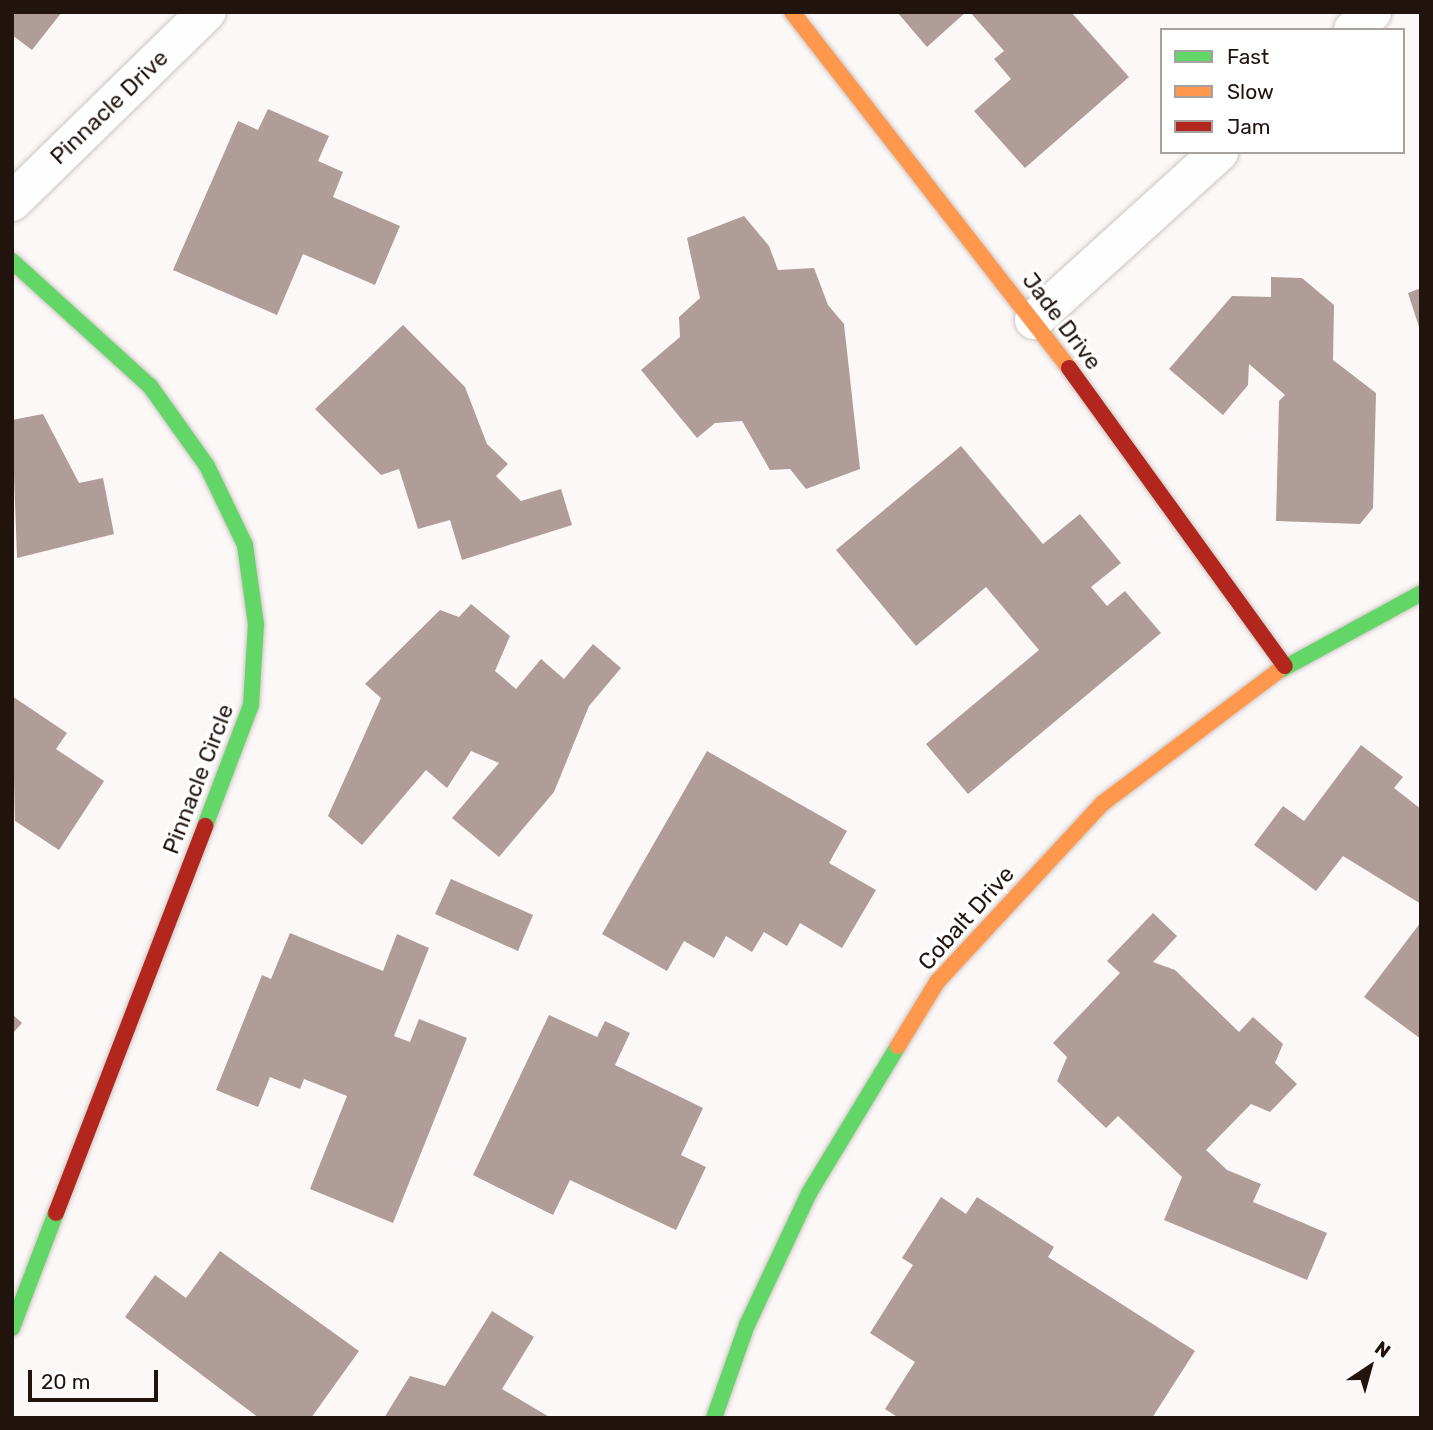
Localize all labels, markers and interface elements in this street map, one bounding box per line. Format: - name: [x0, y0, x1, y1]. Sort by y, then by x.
- legend: [1160, 28, 1405, 154]
- street label: Pinnacle Drive: [44, 44, 174, 170]
- text: Fast: [1227, 44, 1269, 69]
- text: Slow: [1227, 79, 1274, 104]
- text: Jam: [1227, 114, 1271, 139]
- street label: Jade Drive: [1016, 267, 1108, 375]
- street label: Pinnacle Circle: [157, 700, 239, 858]
- street label: Cobalt Drive: [912, 860, 1020, 976]
- north arrow: [1335, 1332, 1405, 1402]
- text: N: [1370, 1336, 1395, 1363]
- scale bar: [32, 1356, 161, 1400]
- text: 20 m: [41, 1369, 90, 1394]

